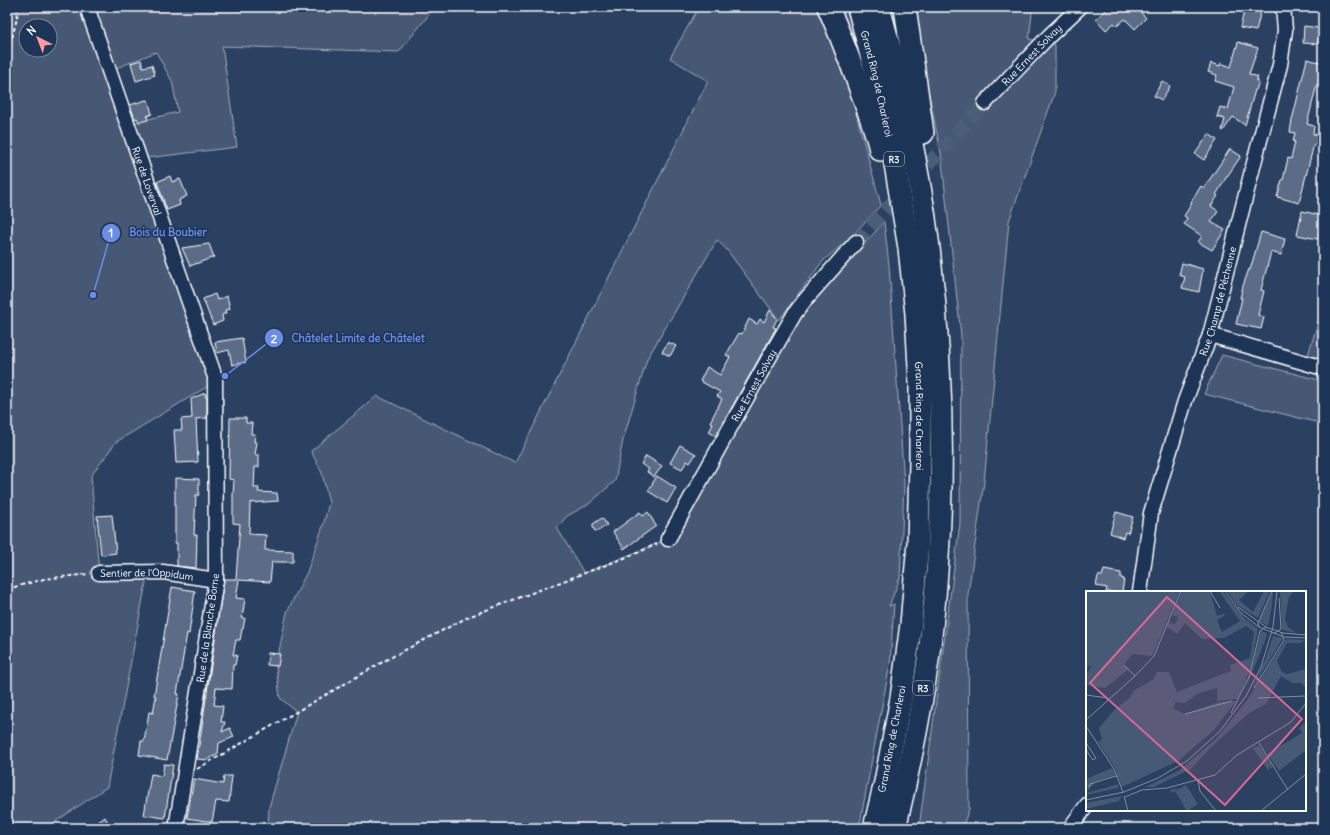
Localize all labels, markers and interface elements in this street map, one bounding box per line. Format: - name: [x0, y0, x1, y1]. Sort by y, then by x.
- north arrow: [18, 18, 58, 58]
- street label: Rue Ernest Solvay: [999, 21, 1064, 88]
- text: N: [24, 23, 39, 38]
- street label: Grand Ring de Charleroi: [858, 29, 896, 138]
- street label: Rue de Loverval: [129, 145, 165, 217]
- road number: R3: [884, 152, 904, 166]
- callout: Bois du Boubier: [101, 221, 215, 244]
- text: 1: [109, 225, 113, 240]
- text: Bois du Boubier: [129, 225, 207, 239]
- street label: Rue Champ de Péchenne: [1196, 245, 1239, 358]
- callout: Châtelet Limite de Châtelet: [264, 327, 433, 350]
- text: 2: [271, 331, 278, 346]
- text: Châtelet Limite de Châtelet: [291, 331, 425, 345]
- street label: Rue Ernest Solvay: [728, 347, 779, 424]
- street label: Grand Ring de Charleroi: [912, 361, 927, 471]
- street label: Sentier de l'Oppidum: [100, 565, 195, 583]
- street label: Rue de la Blanche Borne: [194, 573, 222, 683]
- inset map: [1086, 591, 1306, 811]
- road number: R3: [913, 681, 933, 695]
- street label: Grand Ring de Charleroi: [875, 684, 909, 794]

